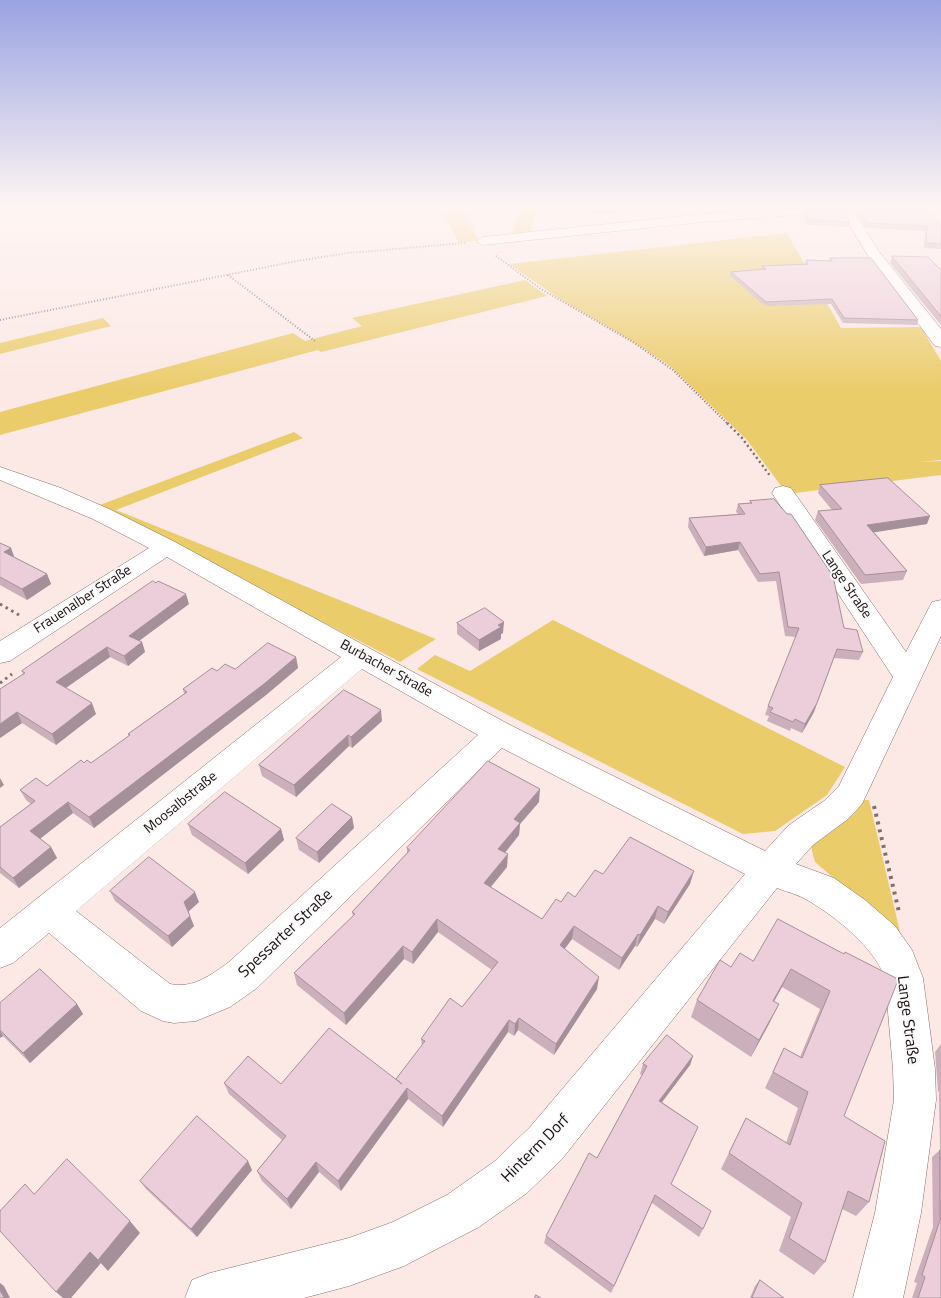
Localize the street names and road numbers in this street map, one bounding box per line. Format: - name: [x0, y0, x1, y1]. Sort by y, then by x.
- street label: Lange Straße: [817, 548, 875, 622]
- street label: Frauenalber Straße: [31, 562, 135, 638]
- street label: Burbacher Straße: [337, 637, 435, 701]
- street label: Moosalbstraße: [141, 768, 221, 838]
- street label: Spessarter Straße: [235, 886, 337, 982]
- street label: Lange Straße: [892, 975, 922, 1065]
- street label: Hinterm Dorf: [498, 1111, 574, 1187]

